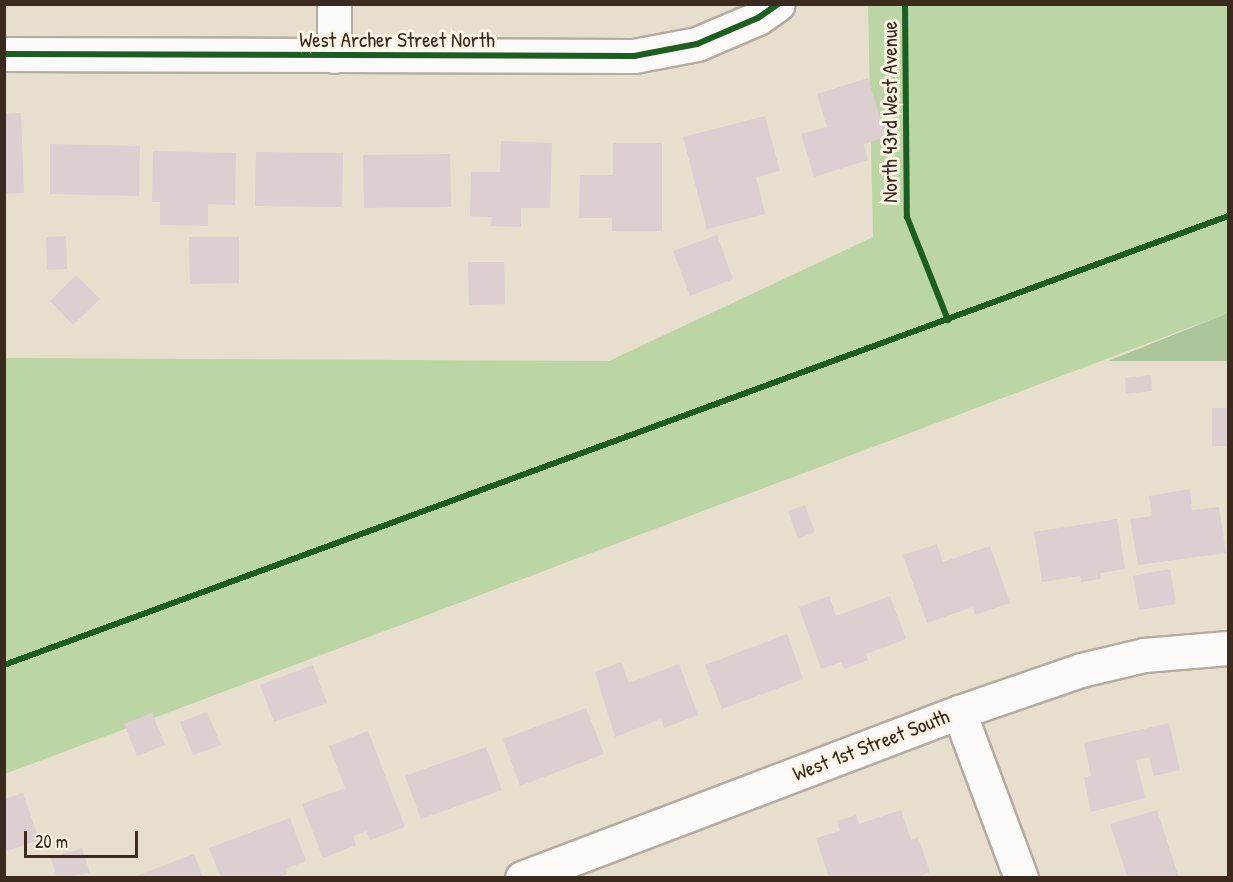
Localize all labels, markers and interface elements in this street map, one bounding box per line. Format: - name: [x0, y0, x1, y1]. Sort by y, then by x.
- street label: North 43rd West Avenue: [877, 21, 903, 203]
- street label: West Archer Street North: [299, 27, 495, 53]
- street label: West 1st Street South: [789, 704, 953, 786]
- scale bar: [27, 819, 141, 857]
- text: 20 m: [35, 829, 68, 854]

